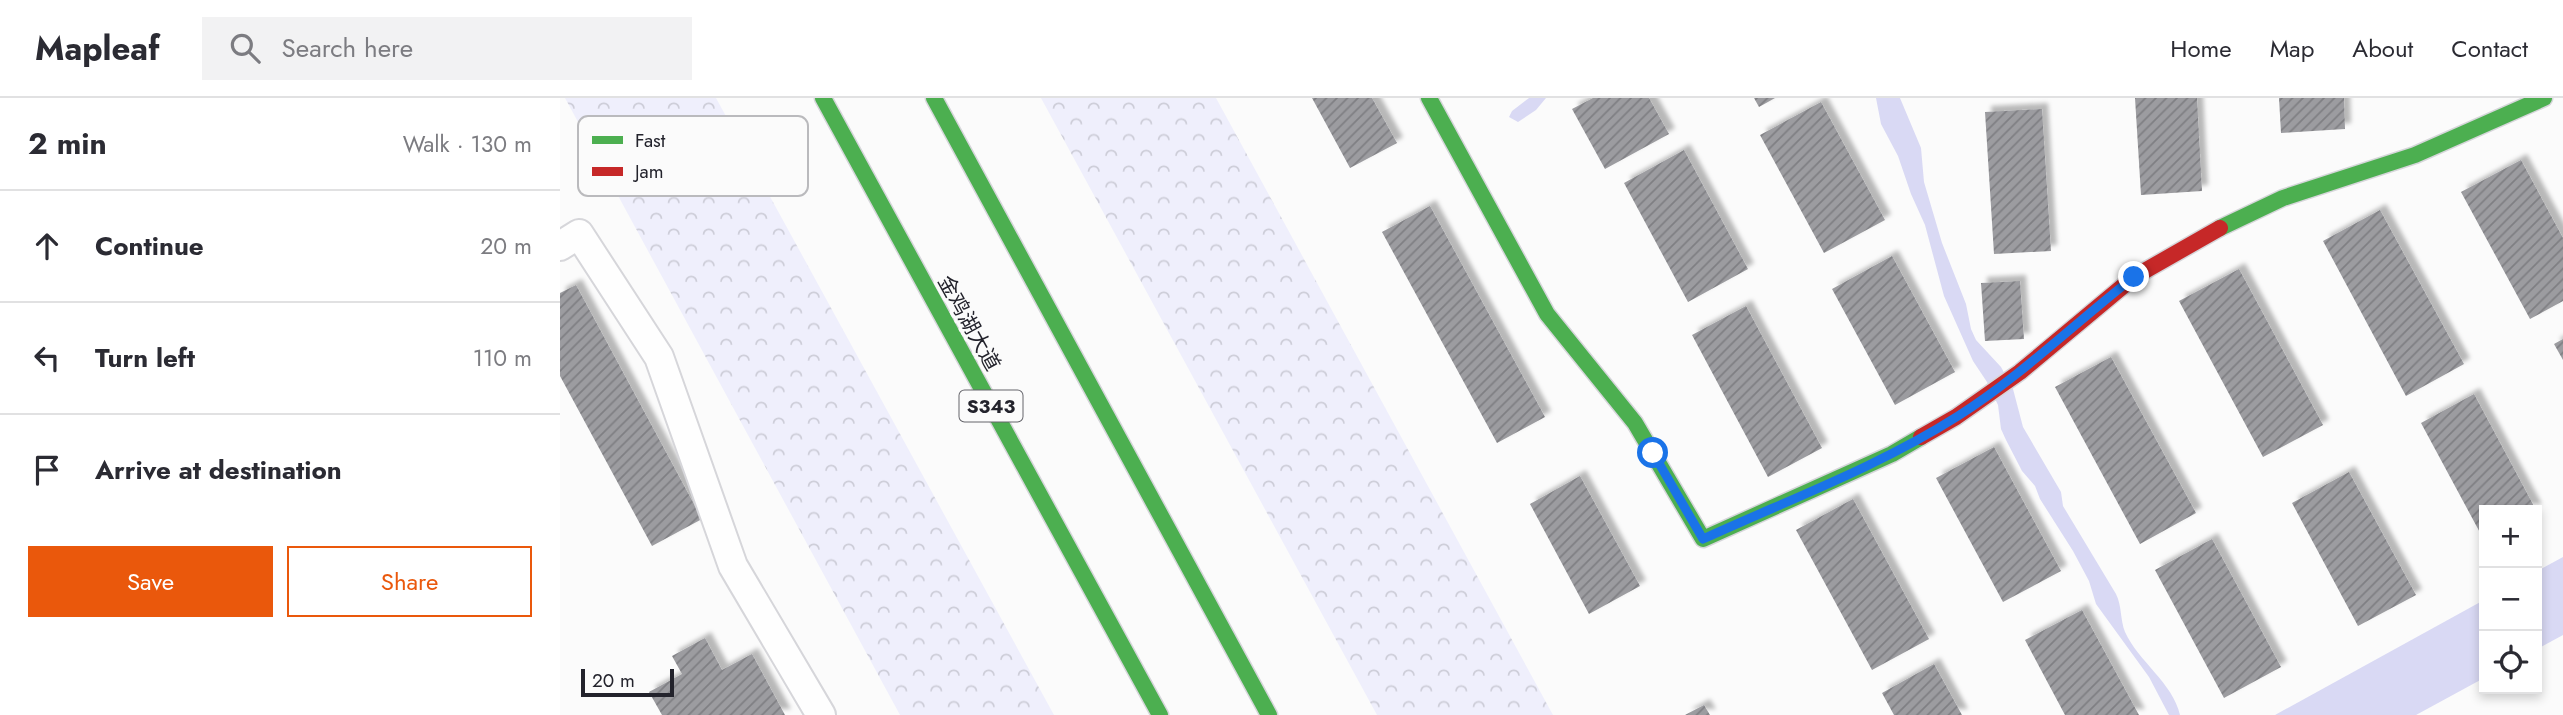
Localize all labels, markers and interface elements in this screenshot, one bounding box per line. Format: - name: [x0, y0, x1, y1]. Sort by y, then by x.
- search box: [202, 17, 692, 80]
- text: Mapleaf: [35, 25, 160, 72]
- icon: search: [226, 29, 264, 67]
- text: Search here: [282, 29, 413, 67]
- text: Home: [2170, 31, 2232, 66]
- text: Map: [2270, 31, 2314, 66]
- text: About: [2352, 31, 2413, 66]
- text: Contact: [2451, 31, 2528, 66]
- legend: [578, 116, 808, 196]
- text: 2 min: [28, 122, 107, 165]
- text: Walk · 130 m: [403, 127, 532, 161]
- text: Fast: [635, 127, 666, 154]
- text: Jam: [632, 158, 664, 185]
- icon: ahead: [28, 227, 66, 265]
- text: Continue: [95, 227, 204, 265]
- text: 20 m: [480, 229, 532, 263]
- route end: [2118, 261, 2149, 292]
- street label: 金鸡湖大道: [930, 270, 1008, 376]
- icon: left: [28, 339, 66, 377]
- text: Turn left: [95, 339, 195, 377]
- text: 110 m: [473, 341, 532, 375]
- road number: S343: [960, 390, 1022, 422]
- route start: [1637, 437, 1668, 468]
- icon: arrive: [28, 451, 66, 489]
- text: Arrive at destination: [95, 451, 342, 489]
- map controls: [2479, 505, 2542, 694]
- button: +: [2479, 505, 2542, 568]
- button: Save: [28, 546, 273, 617]
- button: Share: [287, 546, 532, 617]
- button: −: [2479, 568, 2542, 631]
- button: locate: [2479, 631, 2542, 694]
- scale bar: [581, 666, 674, 698]
- text: 20 m: [592, 667, 635, 694]

